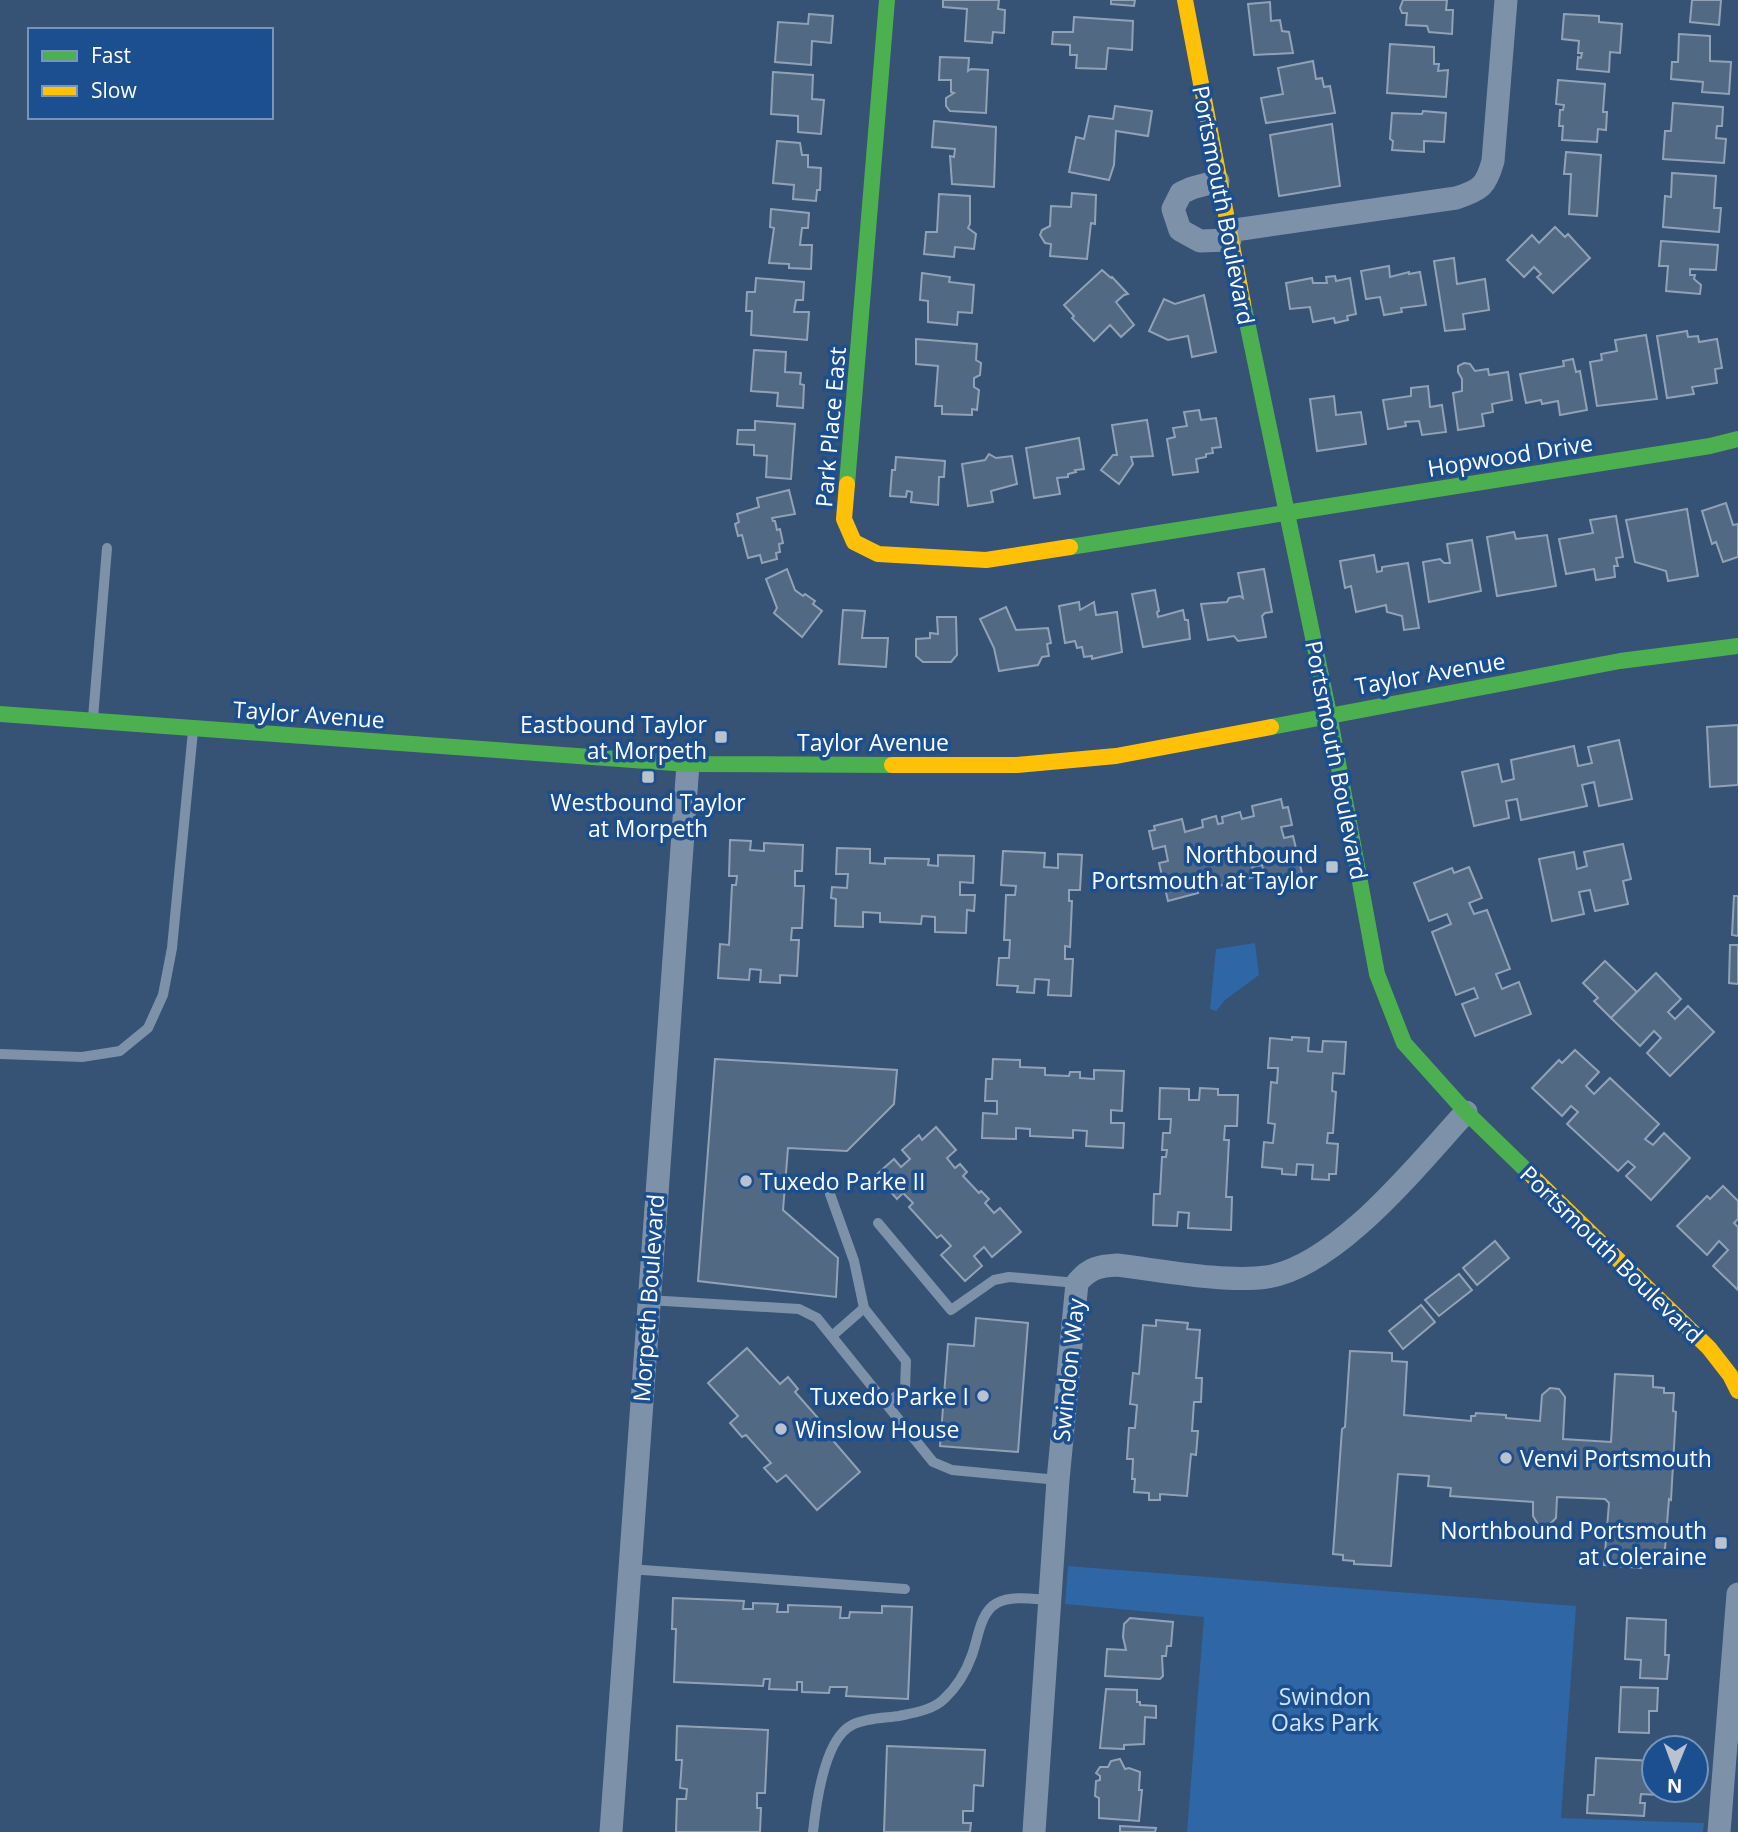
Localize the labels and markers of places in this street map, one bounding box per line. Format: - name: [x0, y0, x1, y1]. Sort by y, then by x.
- place label: Eastbound Taylor at Morpeth: [520, 708, 708, 766]
- marker: Eastbound Taylor at Morpeth: [713, 729, 729, 745]
- marker: Westbound Taylor at Morpeth: [640, 769, 656, 785]
- place label: Westbound Taylor at Morpeth: [550, 786, 746, 844]
- place label: Northbound Portsmouth at Taylor: [1091, 838, 1319, 896]
- marker: Northbound Portsmouth at Taylor: [1324, 859, 1340, 875]
- place label: Tuxedo Parke II: [760, 1165, 925, 1197]
- marker: Tuxedo Parke II: [738, 1173, 754, 1189]
- place label: Tuxedo Parke I: [810, 1380, 969, 1412]
- marker: Tuxedo Parke I: [975, 1388, 991, 1404]
- place label: Winslow House: [795, 1413, 959, 1445]
- marker: Winslow House: [773, 1421, 789, 1437]
- place label: Venvi Portsmouth: [1520, 1442, 1712, 1474]
- marker: Venvi Portsmouth: [1498, 1450, 1514, 1466]
- place label: Northbound Portsmouth at Coleraine: [1440, 1514, 1707, 1572]
- marker: Northbound Portsmouth at Coleraine: [1713, 1535, 1729, 1551]

